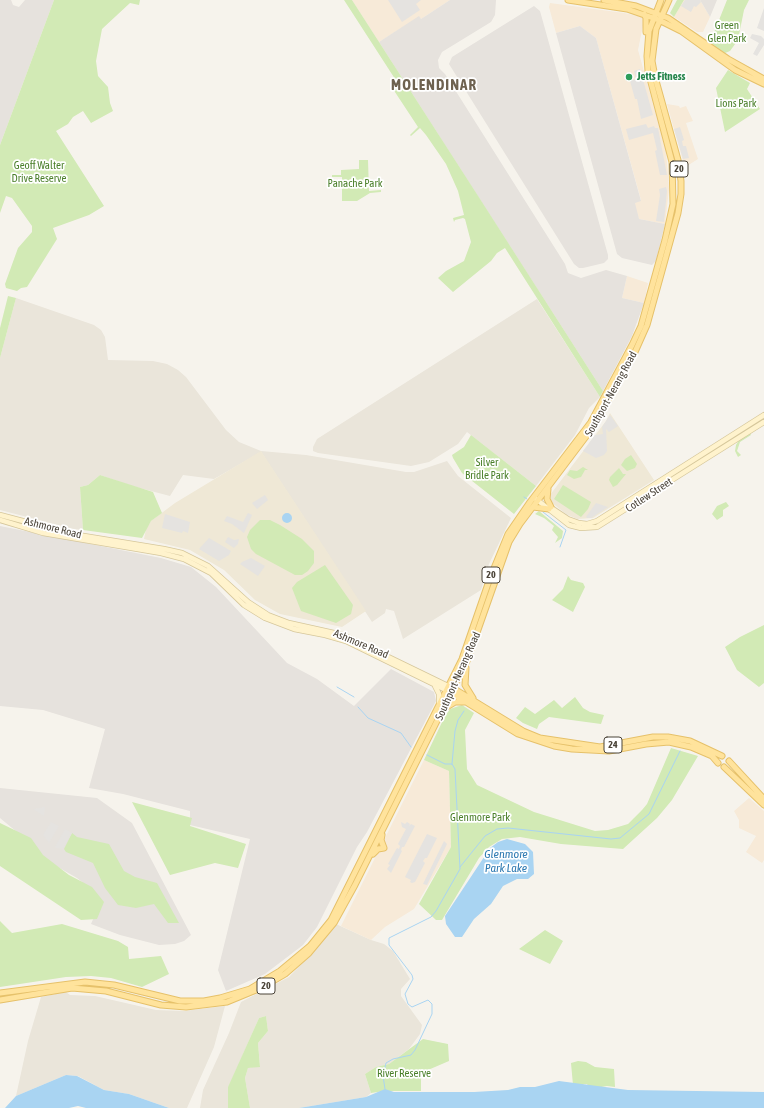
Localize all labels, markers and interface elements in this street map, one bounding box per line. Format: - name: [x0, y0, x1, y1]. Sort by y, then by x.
- park label: Green Glen Park: [708, 19, 746, 45]
- place label: Jetts Fitness: [637, 70, 685, 84]
- marker: Jetts Fitness: [624, 72, 634, 82]
- district label: MOLENDINAR: [391, 76, 477, 94]
- park label: Lions Park: [715, 97, 757, 111]
- park label: Geoff Walter Drive Reserve: [12, 159, 66, 185]
- road number: 20: [670, 161, 688, 177]
- park label: Panache Park: [327, 177, 383, 191]
- street label: Southport-Nerang Road: [582, 349, 640, 439]
- park label: Silver Bridle Park: [465, 456, 509, 482]
- street label: Cotlew Street: [623, 475, 675, 515]
- street label: Ashmore Road: [23, 515, 83, 541]
- road number: 20: [482, 567, 500, 583]
- street label: Ashmore Road: [332, 627, 390, 661]
- street label: Southport-Nerang Road: [433, 630, 483, 722]
- road number: 24: [604, 737, 622, 753]
- park label: Glenmore Park: [450, 811, 510, 825]
- water label: Glenmore Park Lake: [484, 847, 528, 875]
- road number: 20: [257, 978, 275, 994]
- park label: River Reserve: [377, 1067, 431, 1081]

